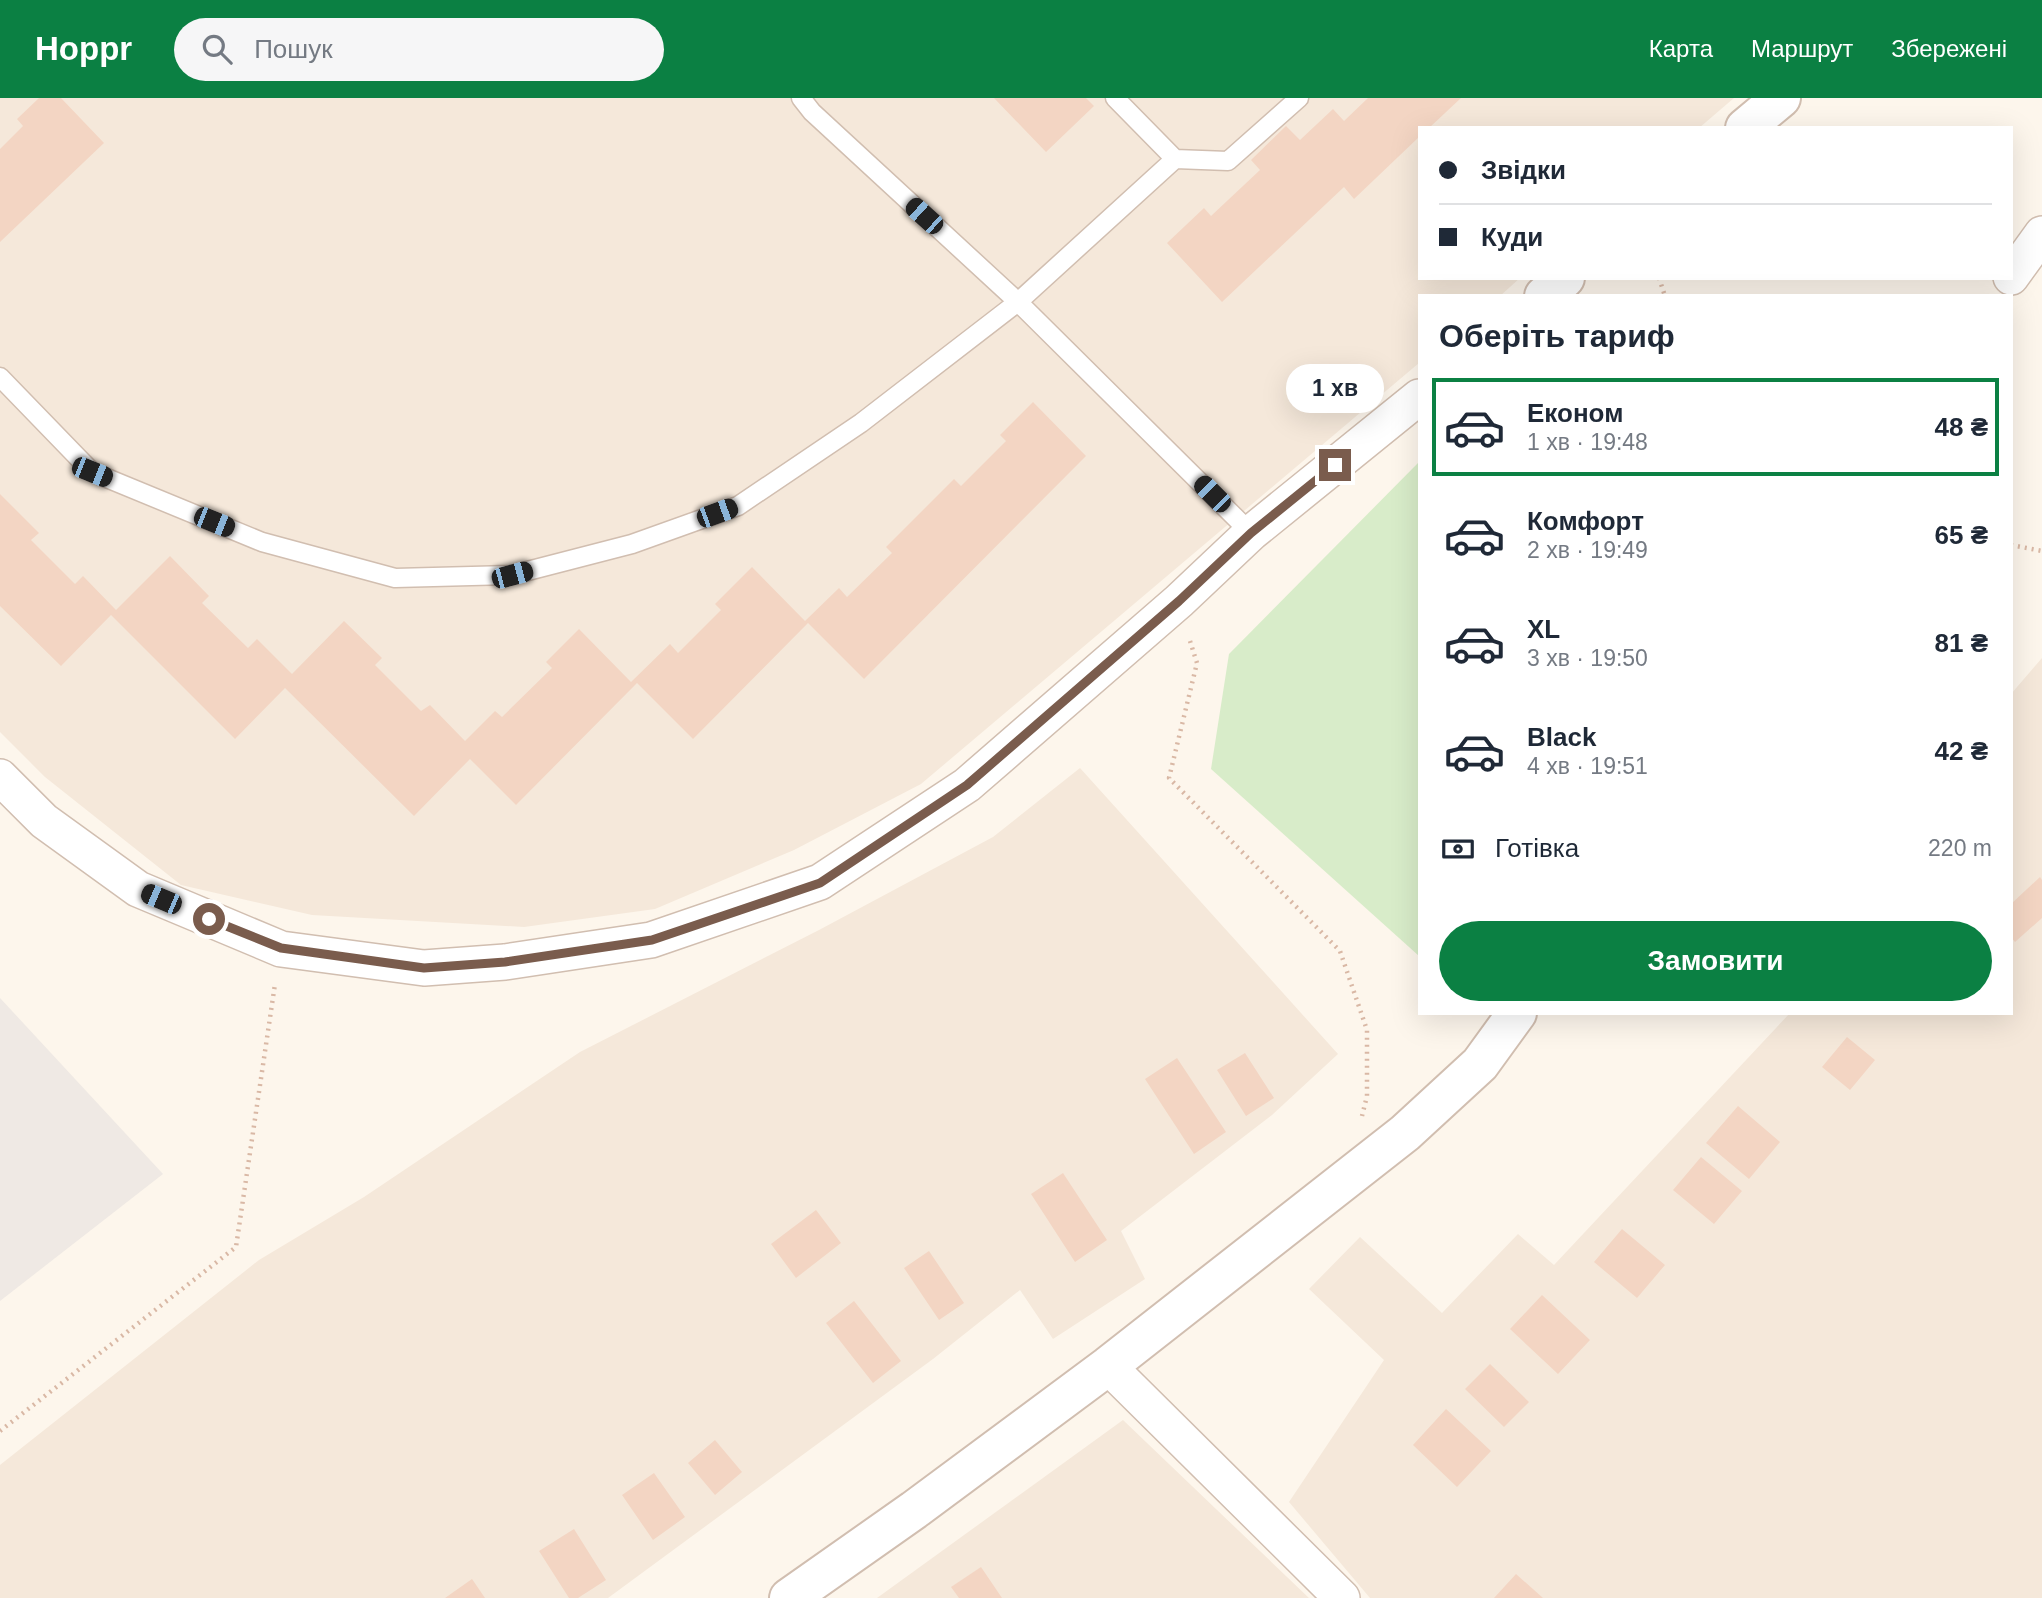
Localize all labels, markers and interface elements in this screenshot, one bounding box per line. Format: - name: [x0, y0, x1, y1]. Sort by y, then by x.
- search box: [174, 18, 664, 81]
- text: Hoppr: [35, 30, 132, 67]
- icon: search: [198, 30, 236, 68]
- text: Пошук: [254, 34, 333, 64]
- text: Карта: [1649, 35, 1713, 62]
- text: Маршрут: [1751, 35, 1853, 62]
- text: Збережені: [1891, 35, 2007, 62]
- text: Звідки: [1481, 155, 1566, 185]
- car: [902, 194, 947, 238]
- text: Куди: [1481, 222, 1543, 252]
- text: Оберіть тариф: [1439, 318, 1675, 354]
- callout: 1 хв: [1286, 364, 1384, 412]
- text: 1 хв: [1312, 375, 1358, 401]
- icon: car: [1443, 396, 1506, 459]
- text: Економ: [1527, 398, 1623, 428]
- text: 48 ₴: [1935, 412, 1988, 442]
- text: 1 хв · 19:48: [1527, 429, 1648, 455]
- route end: [1319, 449, 1351, 481]
- car: [69, 454, 116, 490]
- car: [1190, 472, 1235, 516]
- car: [694, 496, 741, 530]
- car: [191, 504, 238, 540]
- icon: car: [1443, 504, 1506, 567]
- text: Комфорт: [1527, 506, 1644, 536]
- text: 65 ₴: [1935, 520, 1988, 550]
- text: 2 хв · 19:49: [1527, 537, 1648, 563]
- car: [489, 559, 536, 591]
- icon: car: [1443, 612, 1506, 675]
- text: XL: [1527, 614, 1560, 644]
- text: 81 ₴: [1935, 628, 1988, 658]
- text: 3 хв · 19:50: [1527, 645, 1648, 671]
- icon: car: [1443, 720, 1506, 783]
- text: Black: [1527, 722, 1596, 752]
- text: 42 ₴: [1935, 736, 1988, 766]
- text: 4 хв · 19:51: [1527, 753, 1648, 779]
- icon: cash: [1439, 830, 1477, 868]
- text: Готівка: [1495, 833, 1579, 863]
- text: 220 m: [1928, 835, 1992, 861]
- car: [138, 881, 185, 917]
- route start: [193, 903, 225, 935]
- button: Замовити: [1439, 921, 1992, 1001]

